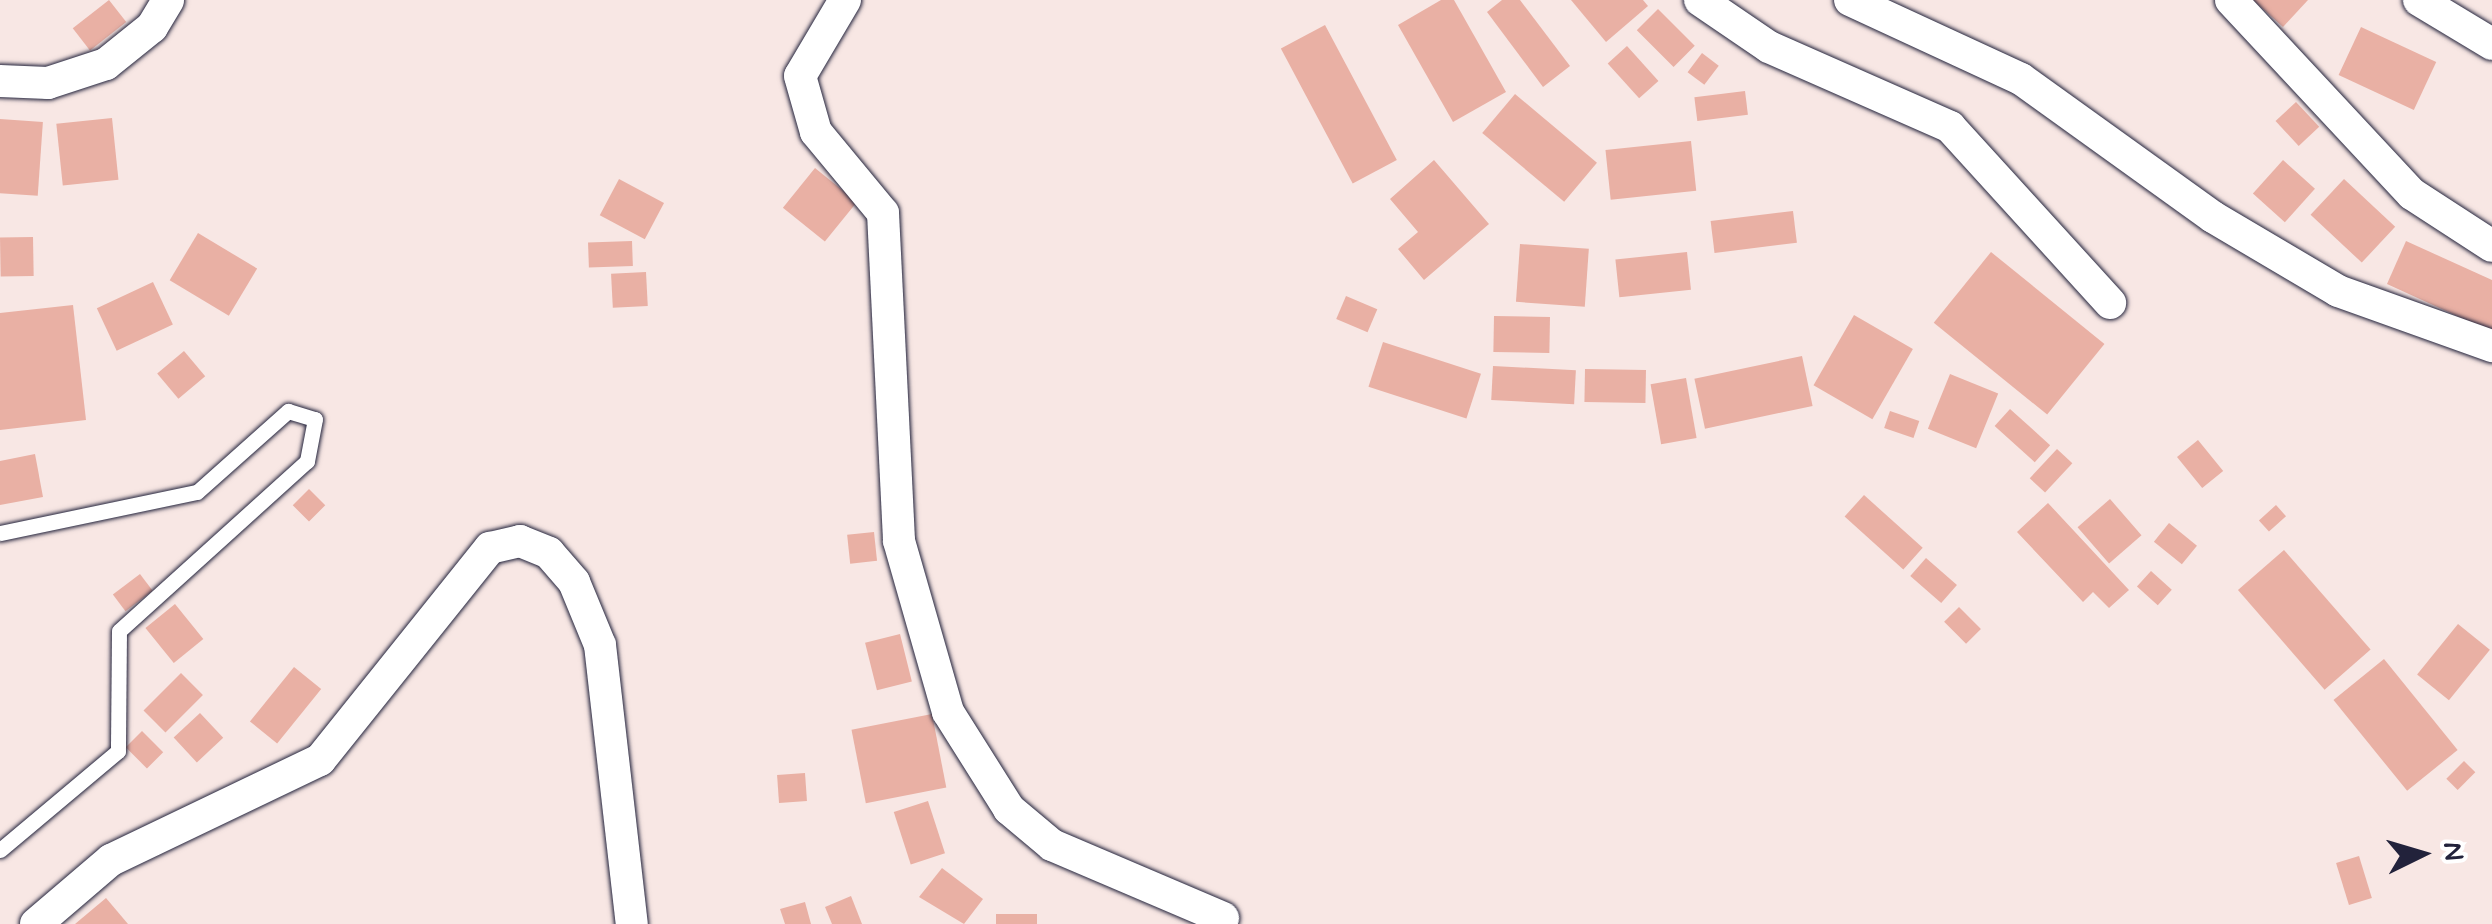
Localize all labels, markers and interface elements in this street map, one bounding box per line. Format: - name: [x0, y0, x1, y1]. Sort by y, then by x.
- north arrow: [2372, 804, 2472, 904]
- text: N: [2433, 840, 2472, 862]

